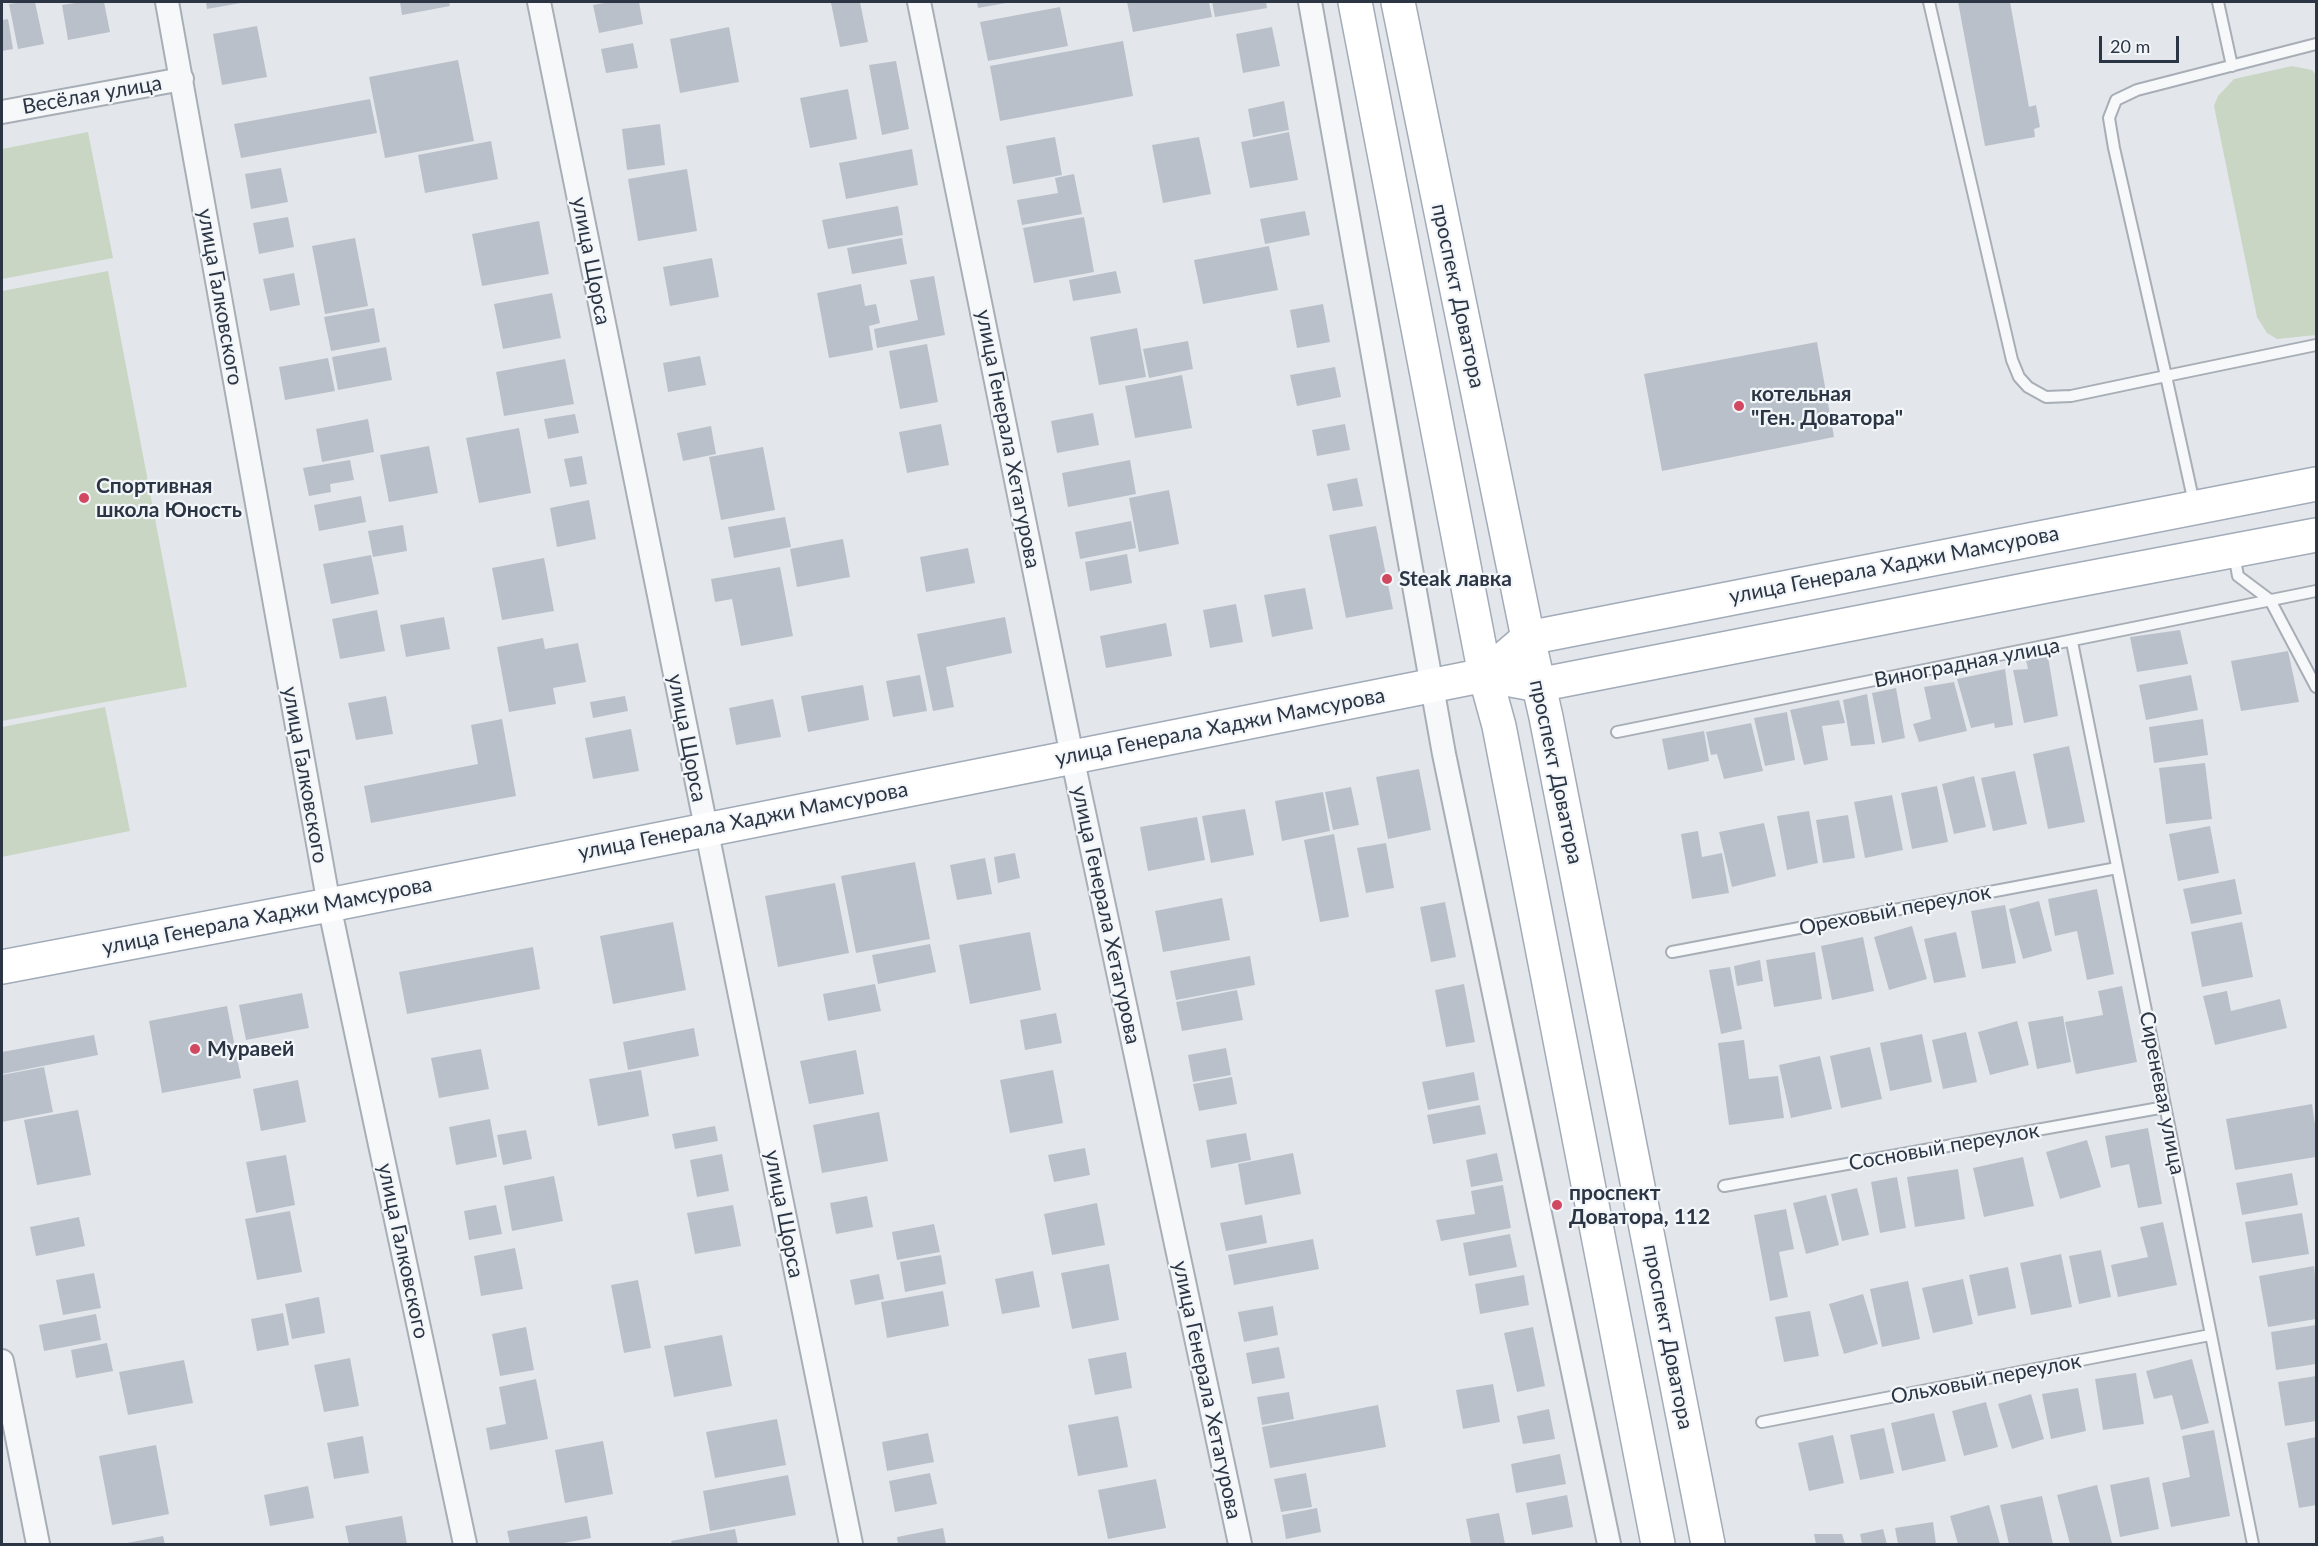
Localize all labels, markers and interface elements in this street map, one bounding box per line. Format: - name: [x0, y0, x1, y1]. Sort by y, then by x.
- scale bar: [2102, 24, 2182, 62]
- text: 20 m: [2110, 35, 2150, 57]
- street label: Весёлая улица: [20, 70, 164, 120]
- street label: улица Щорса: [566, 195, 616, 327]
- street label: проспект Доватора: [1426, 201, 1490, 391]
- street label: улица Галковского: [192, 207, 248, 387]
- street label: улица Генерала Хетагурова: [971, 307, 1045, 571]
- place label: котельная "Ген. Доватора": [1751, 381, 1903, 431]
- marker: котельная "Ген. Доватора": [1732, 399, 1746, 413]
- place label: Спортивная школа Юность: [96, 473, 242, 523]
- marker: Спортивная школа Юность: [77, 491, 91, 505]
- street label: улица Генерала Хаджи Мамсурова: [1727, 521, 2061, 609]
- place label: Steak лавка: [1399, 566, 1512, 592]
- marker: Steak лавка: [1380, 572, 1394, 586]
- street label: Виноградная улица: [1872, 633, 2062, 693]
- street label: улица Щорса: [662, 672, 712, 804]
- street label: проспект Доватора: [1524, 677, 1588, 867]
- street label: улица Генерала Хаджи Мамсурова: [1053, 683, 1387, 771]
- street label: улица Галковского: [277, 685, 333, 865]
- street label: улица Генерала Хаджи Мамсурова: [576, 777, 910, 865]
- street label: улица Генерала Хетагурова: [1066, 784, 1146, 1046]
- street label: улица Генерала Хаджи Мамсурова: [100, 872, 434, 960]
- street label: Ореховый переулок: [1797, 879, 1993, 941]
- street label: Сиреневая улица: [2134, 1009, 2190, 1177]
- place label: Муравей: [207, 1036, 294, 1062]
- marker: Муравей: [188, 1042, 202, 1056]
- street label: Сосновый переулок: [1847, 1118, 2041, 1176]
- street label: улица Щорса: [759, 1148, 809, 1280]
- street label: улица Галковского: [372, 1161, 434, 1341]
- place label: проспект Доватора, 112: [1569, 1180, 1710, 1230]
- marker: проспект Доватора, 112: [1550, 1198, 1564, 1212]
- street label: проспект Доватора: [1638, 1242, 1698, 1432]
- street label: улица Генерала Хетагурова: [1167, 1259, 1247, 1521]
- street label: Ольховый переулок: [1889, 1348, 2083, 1410]

